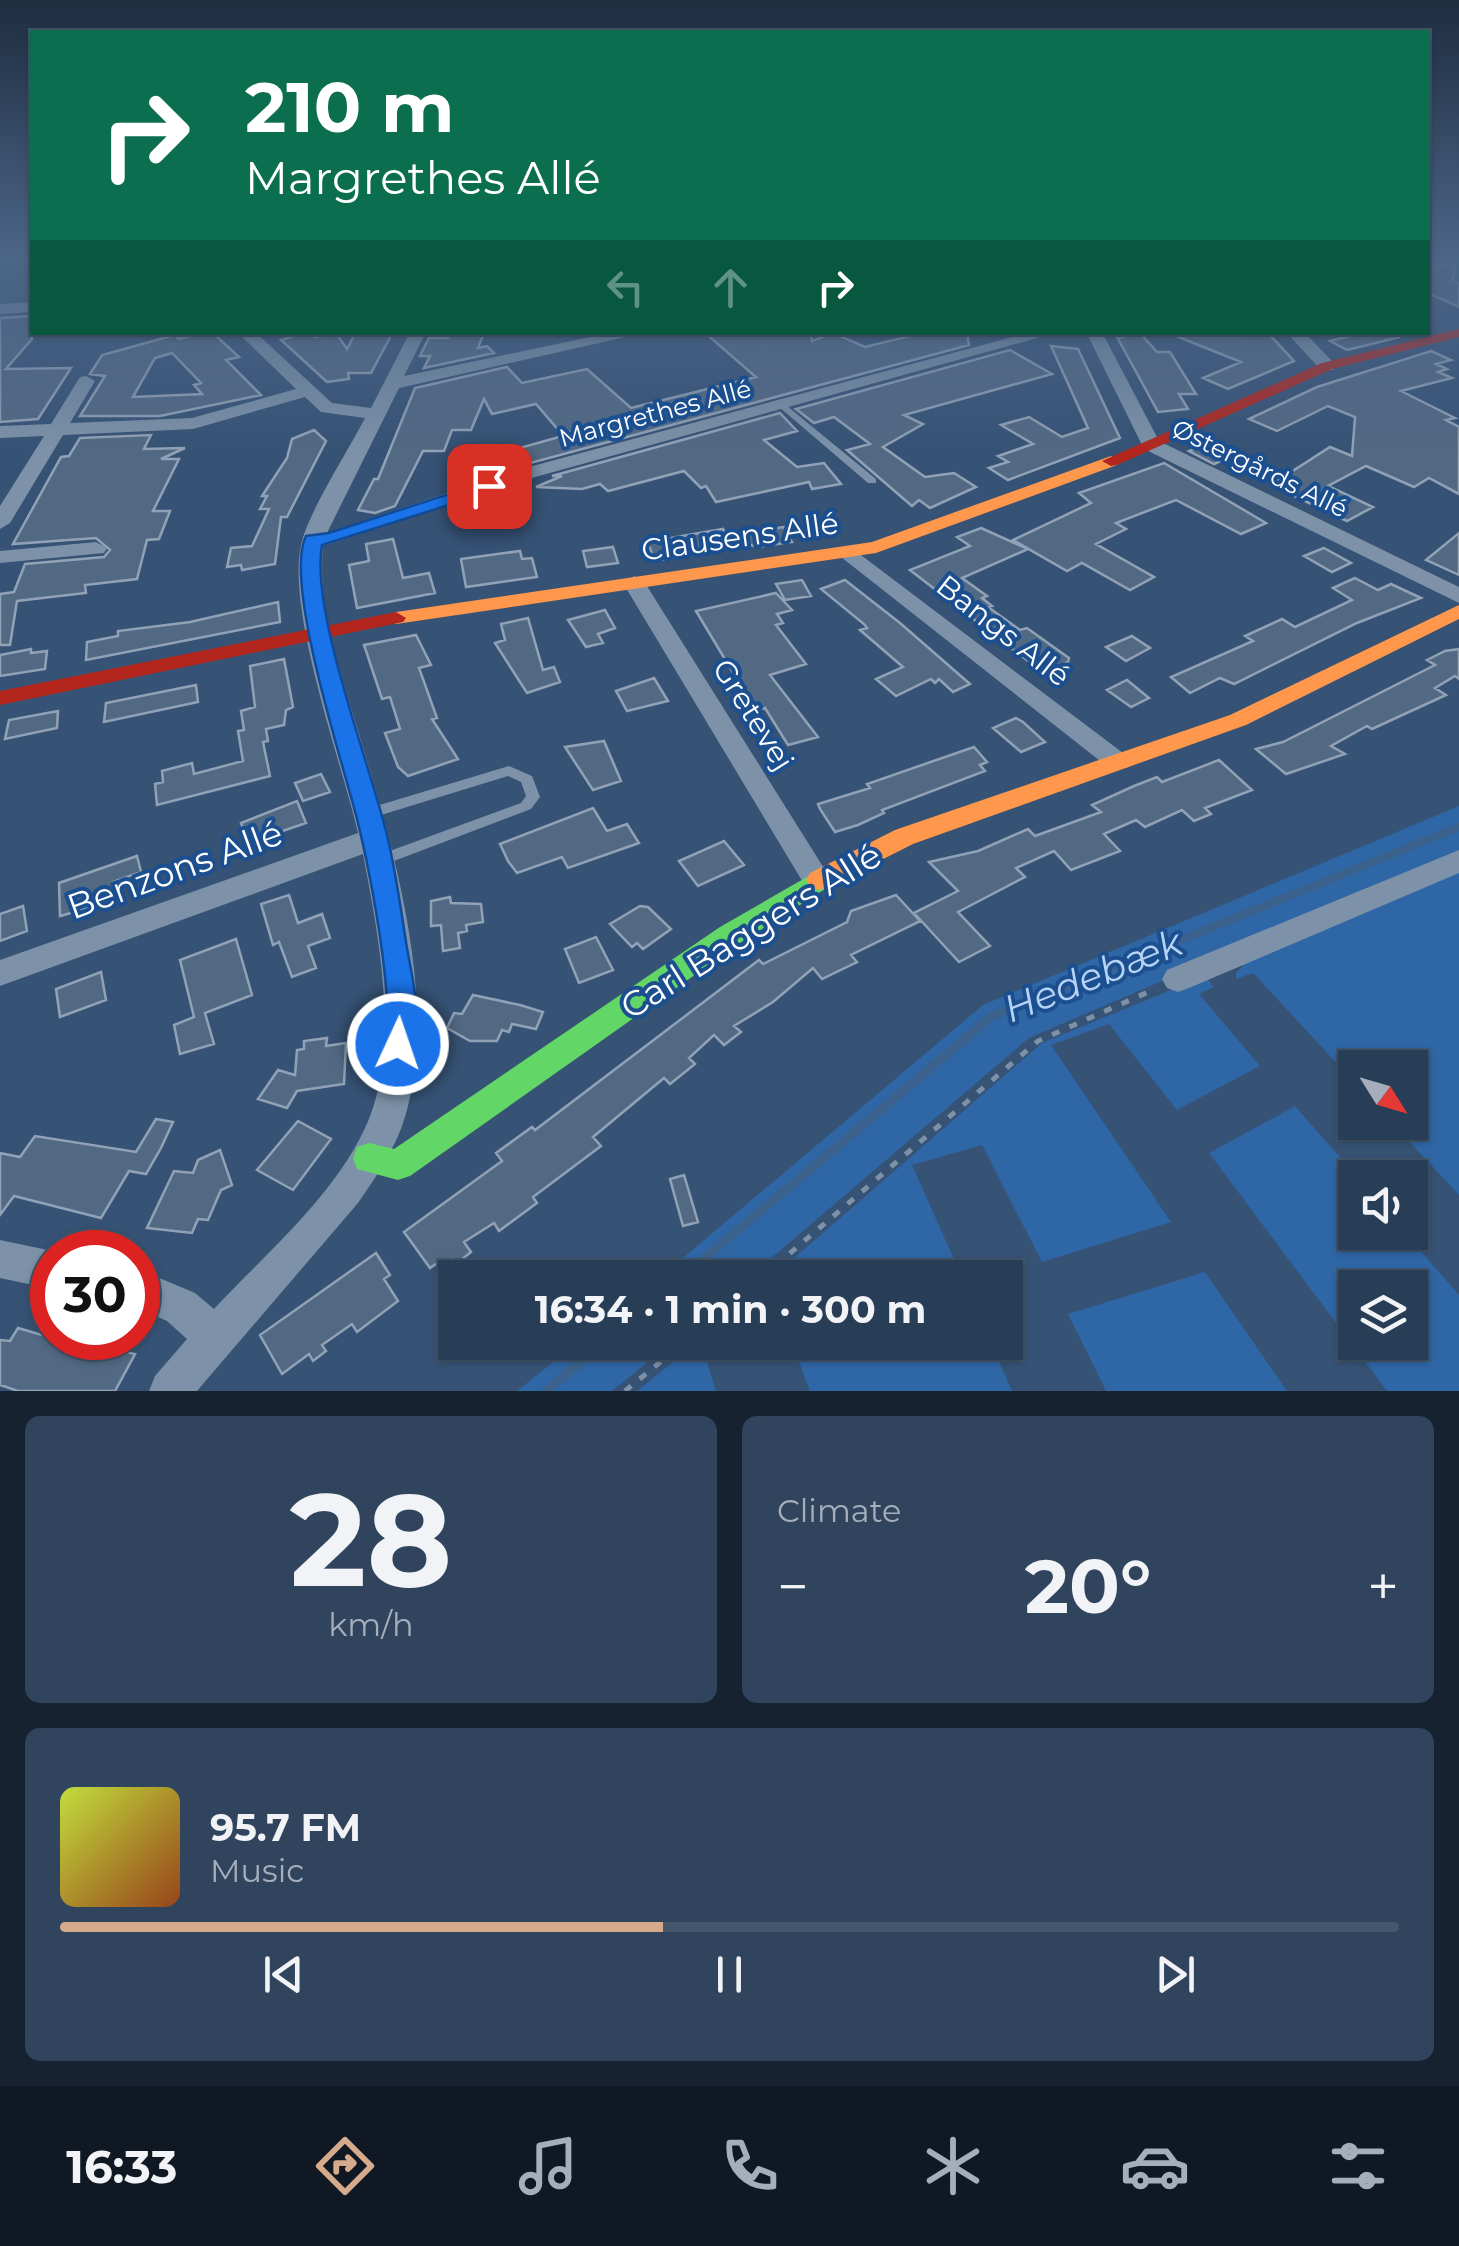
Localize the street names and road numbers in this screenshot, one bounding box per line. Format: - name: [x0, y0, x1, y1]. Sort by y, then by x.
- street label: Margrethes Allé: [556, 373, 754, 453]
- street label: Østergårds Allé: [1167, 413, 1353, 523]
- street label: Clausens Allé: [639, 504, 841, 569]
- street label: Bangs Allé: [929, 567, 1078, 694]
- street label: Gretevej: [705, 652, 802, 777]
- street label: Benzons Allé: [61, 811, 288, 928]
- street label: Carl Baggers Allé: [613, 833, 889, 1028]

